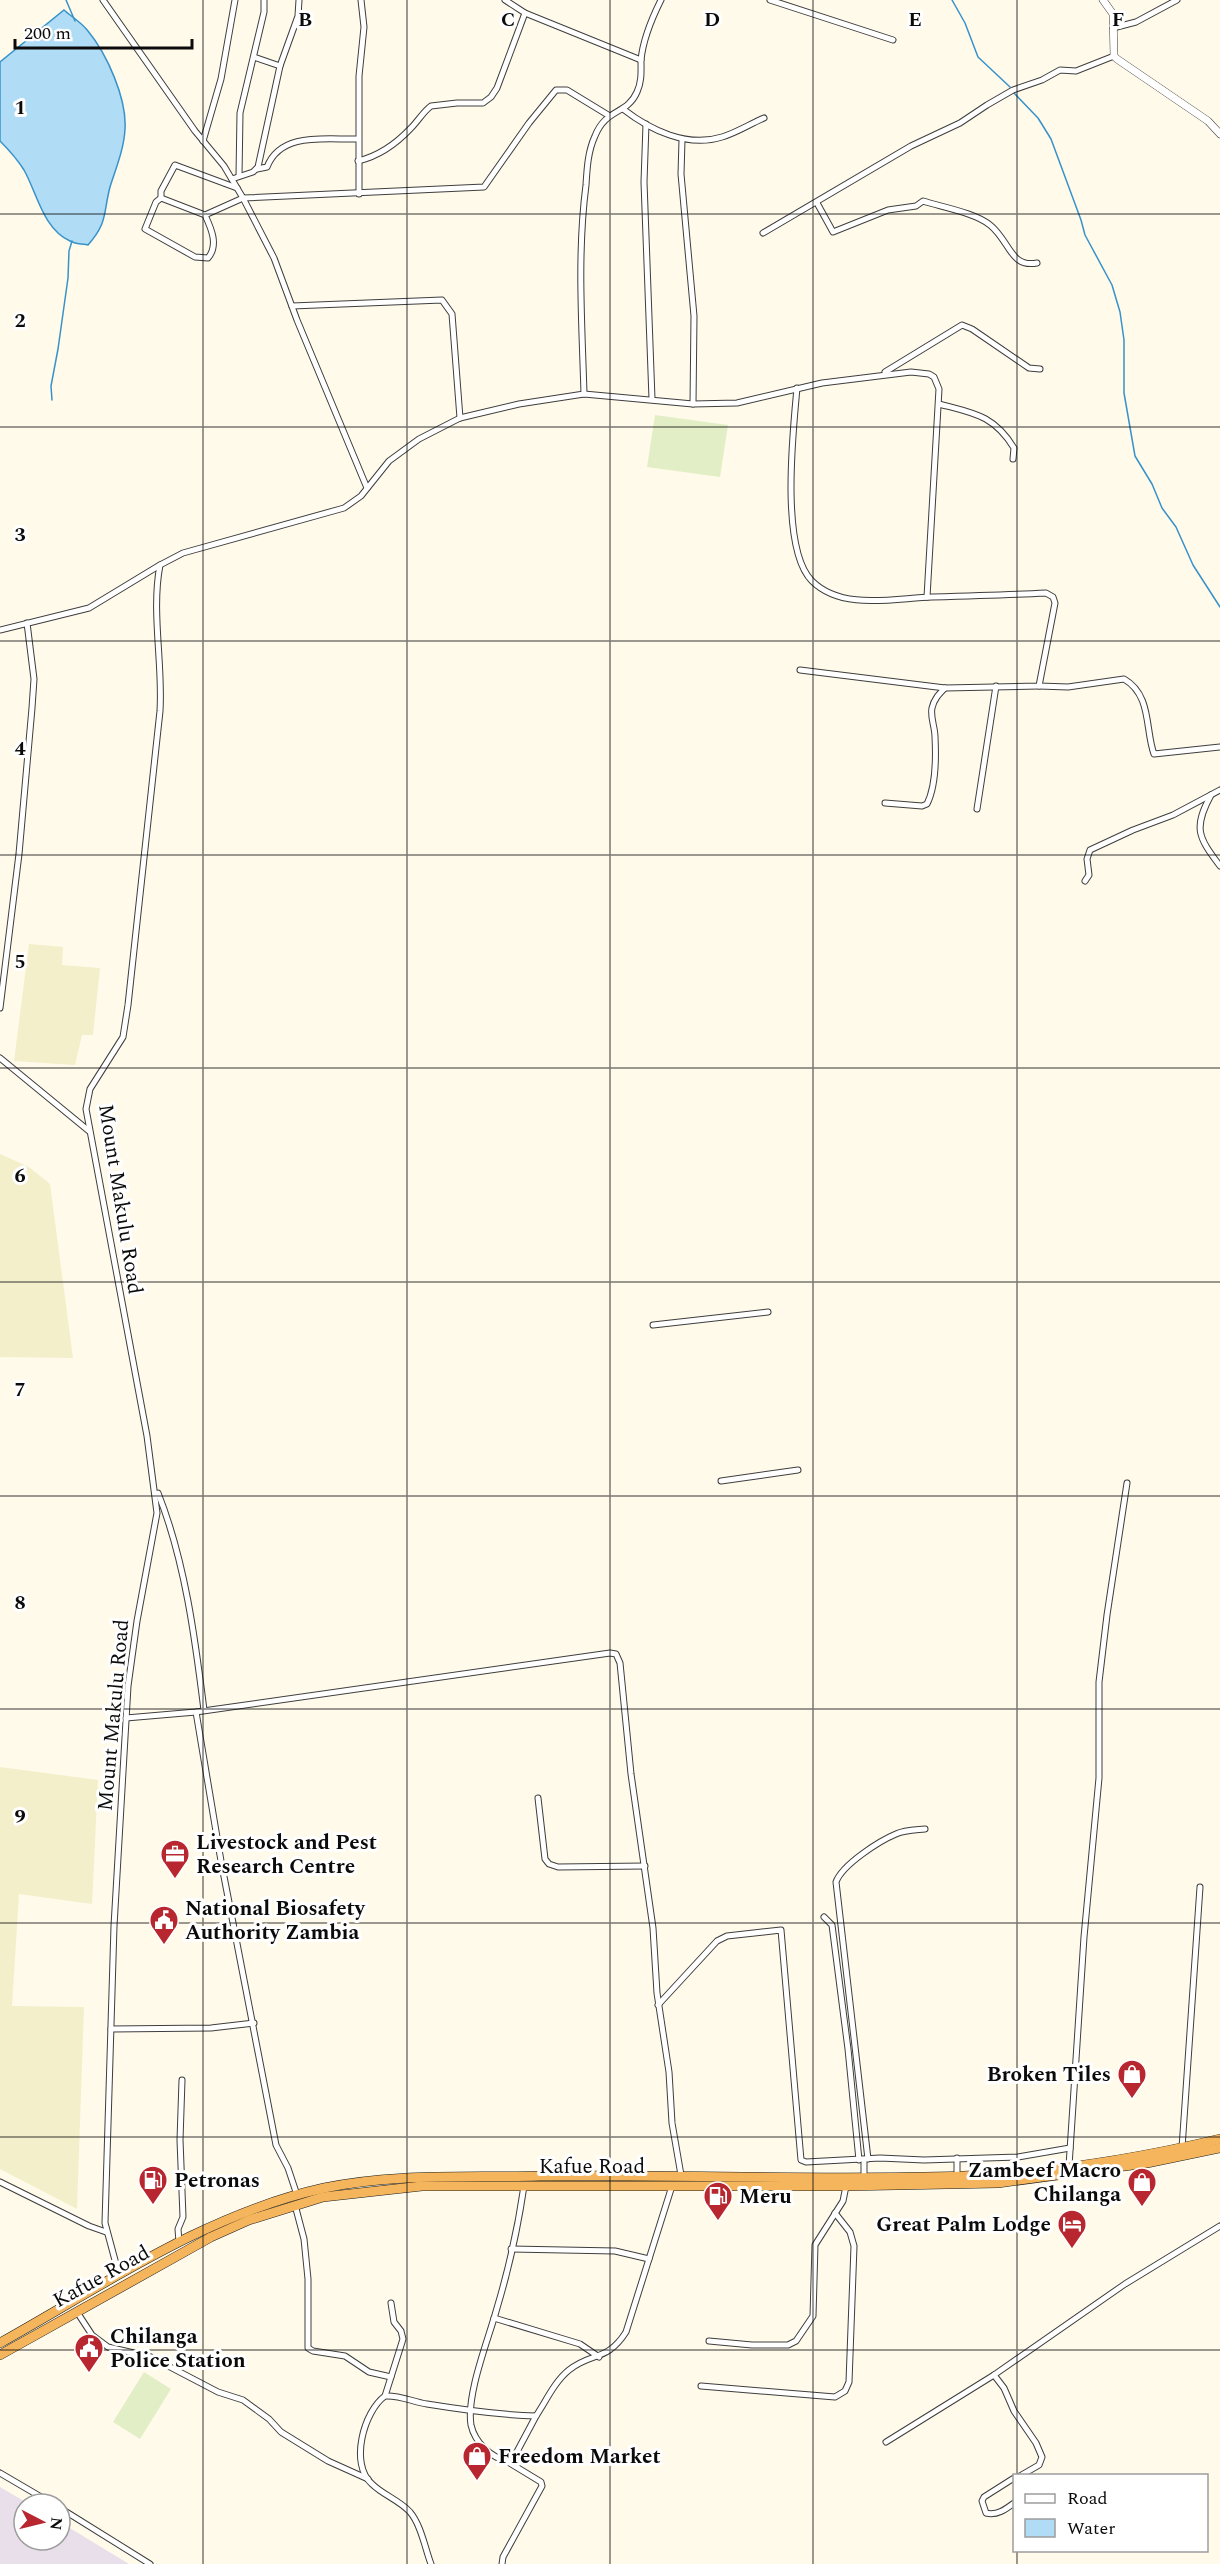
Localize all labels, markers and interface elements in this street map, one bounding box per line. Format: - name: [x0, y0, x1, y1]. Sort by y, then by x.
- text: B: [298, 5, 312, 35]
- text: C: [501, 5, 515, 35]
- text: D: [704, 5, 720, 35]
- text: E: [908, 5, 922, 35]
- text: F: [1112, 5, 1124, 35]
- scale bar: [15, 12, 192, 50]
- text: 200 m: [24, 20, 71, 47]
- text: 1: [14, 93, 26, 123]
- text: 2: [14, 306, 26, 336]
- text: 3: [14, 520, 26, 550]
- text: 4: [14, 734, 26, 764]
- text: 5: [14, 947, 26, 977]
- street label: Mount Makulu Road: [89, 1102, 151, 1297]
- text: 6: [14, 1161, 26, 1191]
- text: 7: [14, 1375, 26, 1405]
- text: 8: [14, 1588, 26, 1618]
- street label: Mount Makulu Road: [90, 1618, 138, 1812]
- text: 9: [14, 1802, 26, 1832]
- place label: Livestock and Pest Research Centre: [196, 1827, 377, 1883]
- office icon: Livestock and Pest Research Centre: [159, 1838, 191, 1880]
- place label: National Biosafety Authority Zambia: [185, 1893, 366, 1949]
- public building icon: National Biosafety Authority Zambia: [148, 1904, 180, 1946]
- shop icon: Broken Tiles: [1116, 2058, 1148, 2100]
- place label: Broken Tiles: [987, 2059, 1111, 2091]
- street label: Kafue Road: [539, 2151, 645, 2183]
- place label: Zambeef Macro Chilanga: [968, 2155, 1121, 2211]
- fuel station icon: Petronas: [137, 2164, 169, 2206]
- place label: Petronas: [174, 2165, 260, 2197]
- shop icon: Zambeef Macro Chilanga: [1126, 2166, 1158, 2208]
- fuel station icon: Meru: [702, 2180, 734, 2222]
- place label: Meru: [739, 2181, 792, 2213]
- hotel icon: Great Palm Lodge: [1056, 2208, 1088, 2250]
- place label: Great Palm Lodge: [876, 2209, 1051, 2241]
- street label: Kafue Road: [47, 2237, 156, 2317]
- place label: Chilanga Police Station: [110, 2321, 246, 2377]
- public building icon: Chilanga Police Station: [73, 2332, 105, 2374]
- shop icon: Freedom Market: [461, 2440, 493, 2482]
- place label: Freedom Market: [498, 2441, 661, 2473]
- legend: [1013, 2474, 1208, 2552]
- text: Road: [1067, 2485, 1108, 2512]
- north arrow: [12, 2492, 72, 2552]
- text: Water: [1067, 2515, 1115, 2542]
- text: N: [43, 2516, 69, 2532]

